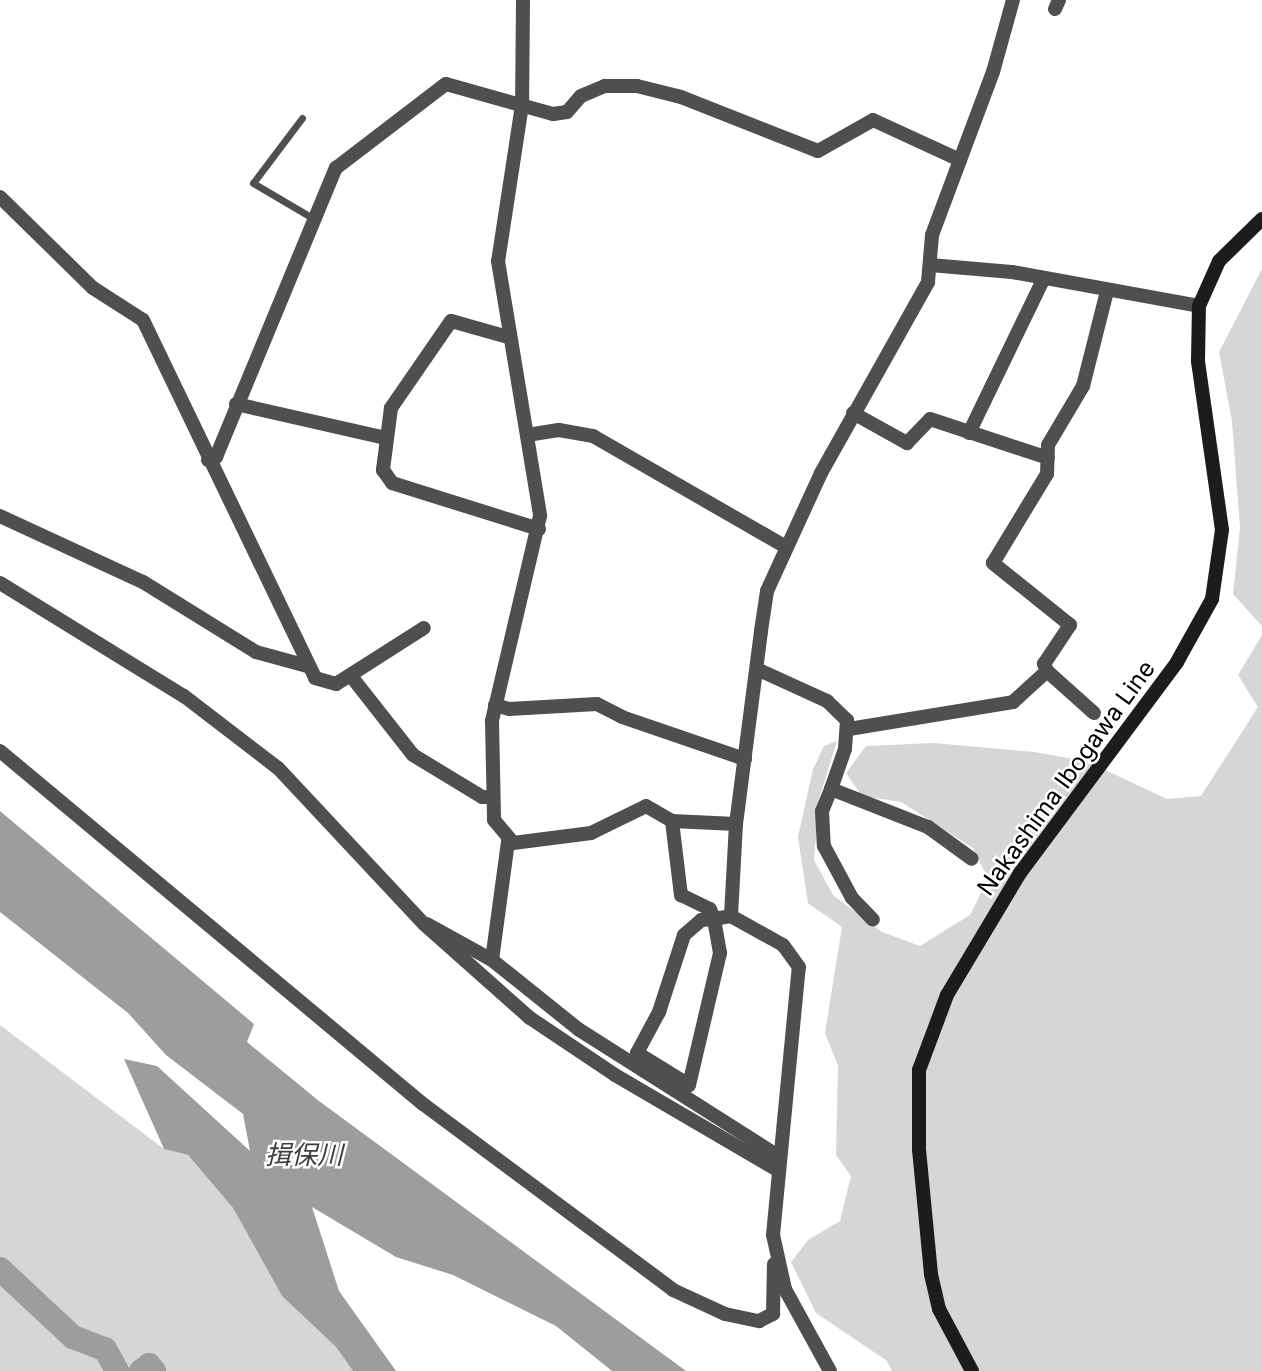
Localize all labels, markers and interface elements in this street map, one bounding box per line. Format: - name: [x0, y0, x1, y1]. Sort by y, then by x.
- street label: Nakashima Ibogawa Line: [971, 655, 1161, 901]
- water label: 揖保川: [265, 1139, 343, 1171]

